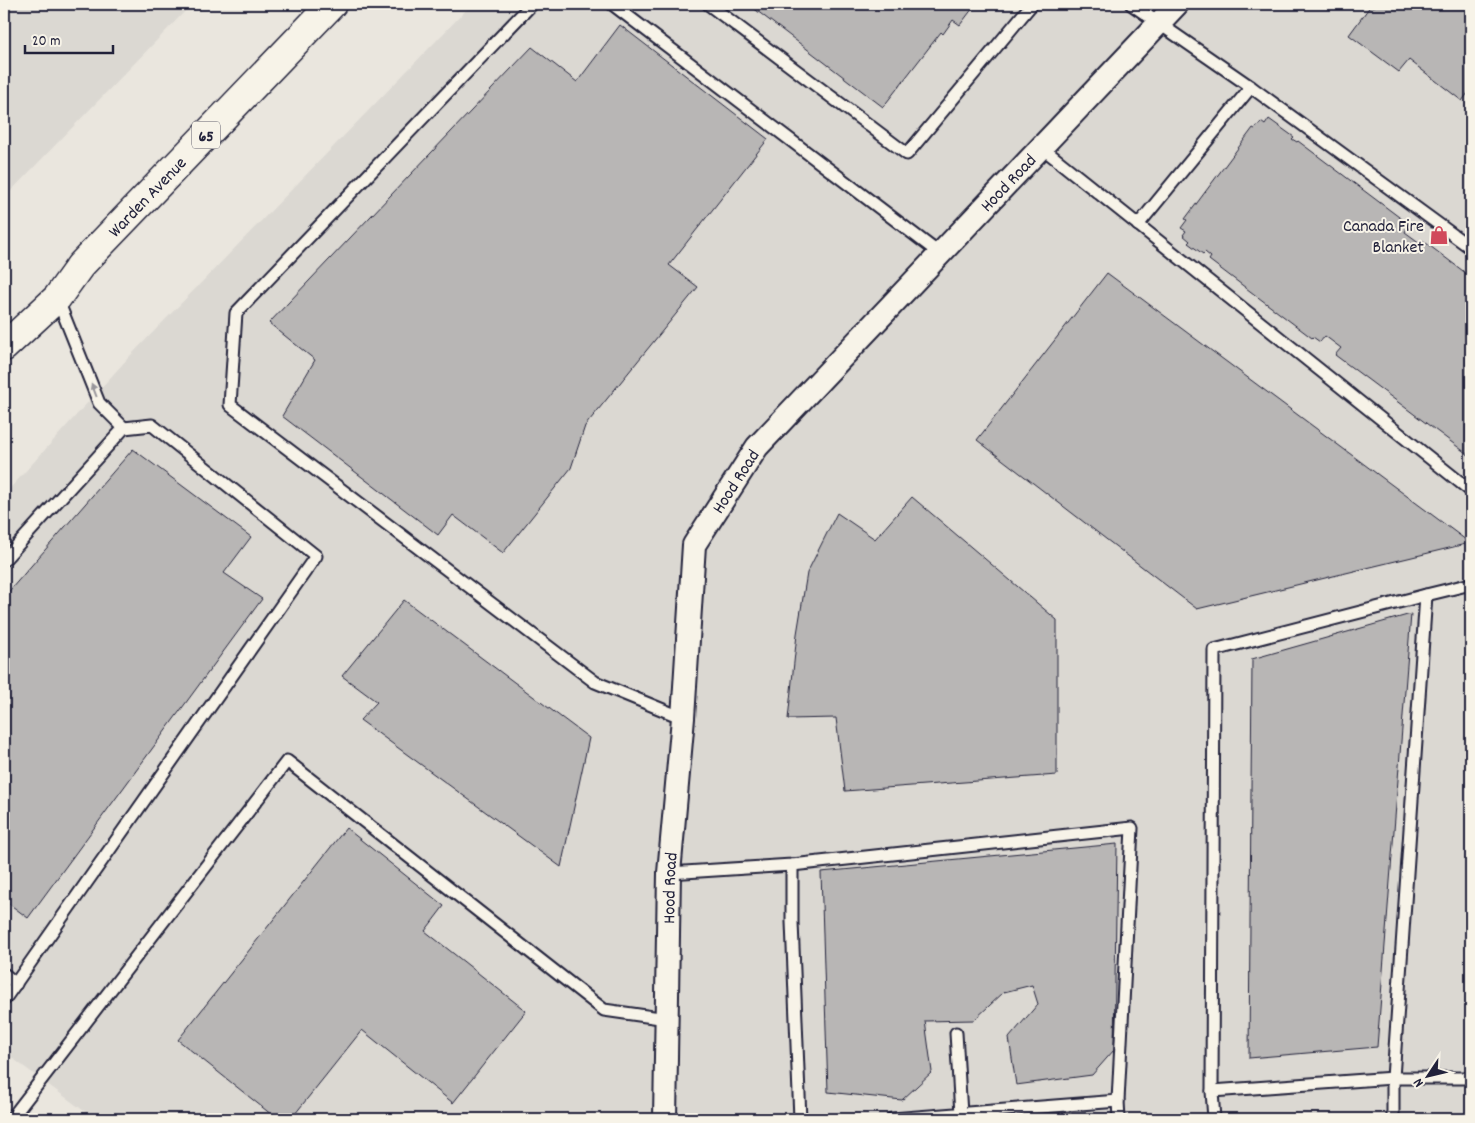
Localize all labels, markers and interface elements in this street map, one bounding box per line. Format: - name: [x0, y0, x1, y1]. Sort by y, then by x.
- scale bar: [25, 22, 112, 54]
- text: 20 m: [32, 31, 60, 53]
- road number: 65: [192, 122, 220, 148]
- street label: Hood Road: [976, 150, 1043, 219]
- street label: Warden Avenue: [104, 152, 194, 244]
- place label: Canada Fire Blanket: [1343, 215, 1424, 261]
- shop icon: Canada Fire Blanket: [1428, 224, 1450, 246]
- one-way arrow: [90, 383, 97, 398]
- street label: Hood Road: [707, 446, 767, 519]
- street label: Hood Road: [658, 851, 686, 924]
- north arrow: [1402, 1050, 1452, 1100]
- text: N: [1409, 1074, 1429, 1091]

